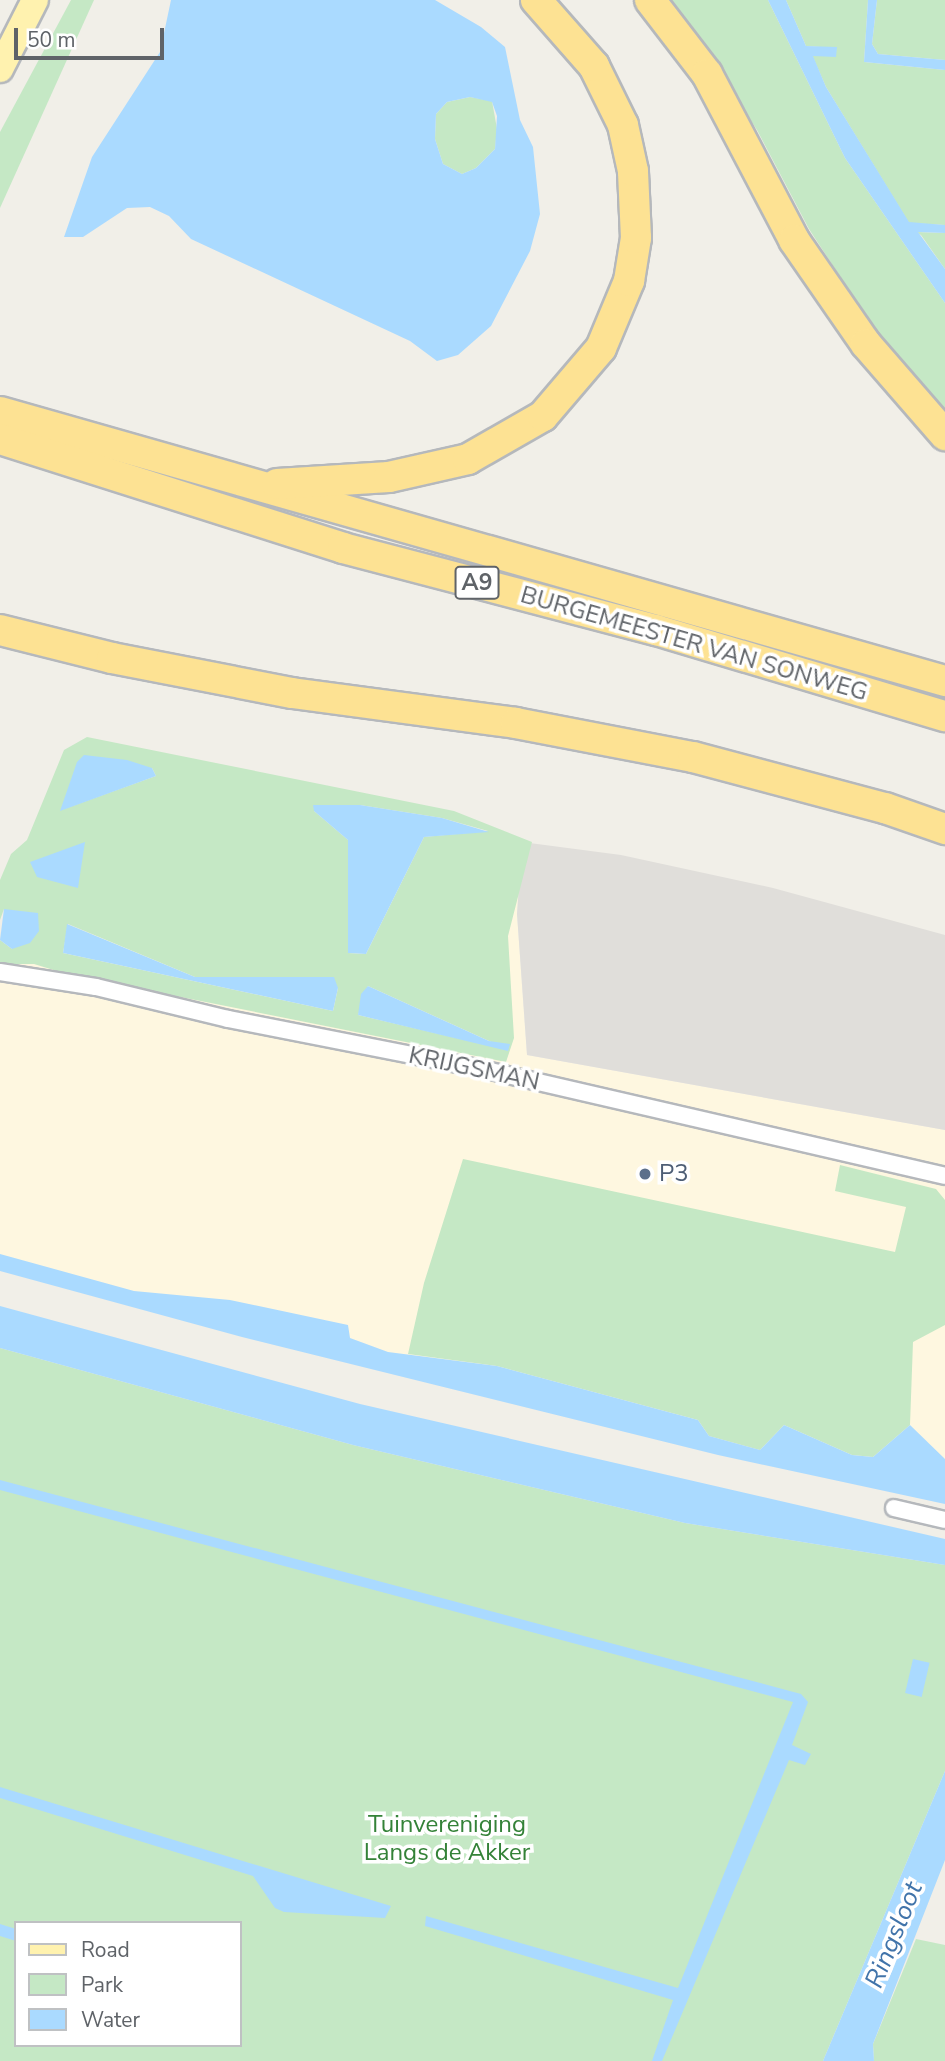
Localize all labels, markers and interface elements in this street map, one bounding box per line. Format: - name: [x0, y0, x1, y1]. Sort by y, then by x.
- scale bar: [18, 14, 168, 58]
- text: 50 m: [27, 26, 76, 54]
- road number: A9: [454, 564, 500, 603]
- street label: BURGEMEESTER VAN SONWEG: [517, 581, 871, 707]
- street label: KRIJGSMAN: [406, 1041, 542, 1097]
- place label: P3: [659, 1160, 689, 1188]
- marker: P3: [637, 1166, 653, 1182]
- park label: Tuinvereniging Langs de Akker: [364, 1811, 530, 1867]
- water label: Ringsloot: [859, 1878, 929, 1992]
- legend: [14, 1921, 242, 2047]
- text: Road: [81, 1936, 130, 1964]
- text: Park: [81, 1971, 123, 1999]
- text: Water: [81, 2006, 140, 2034]

